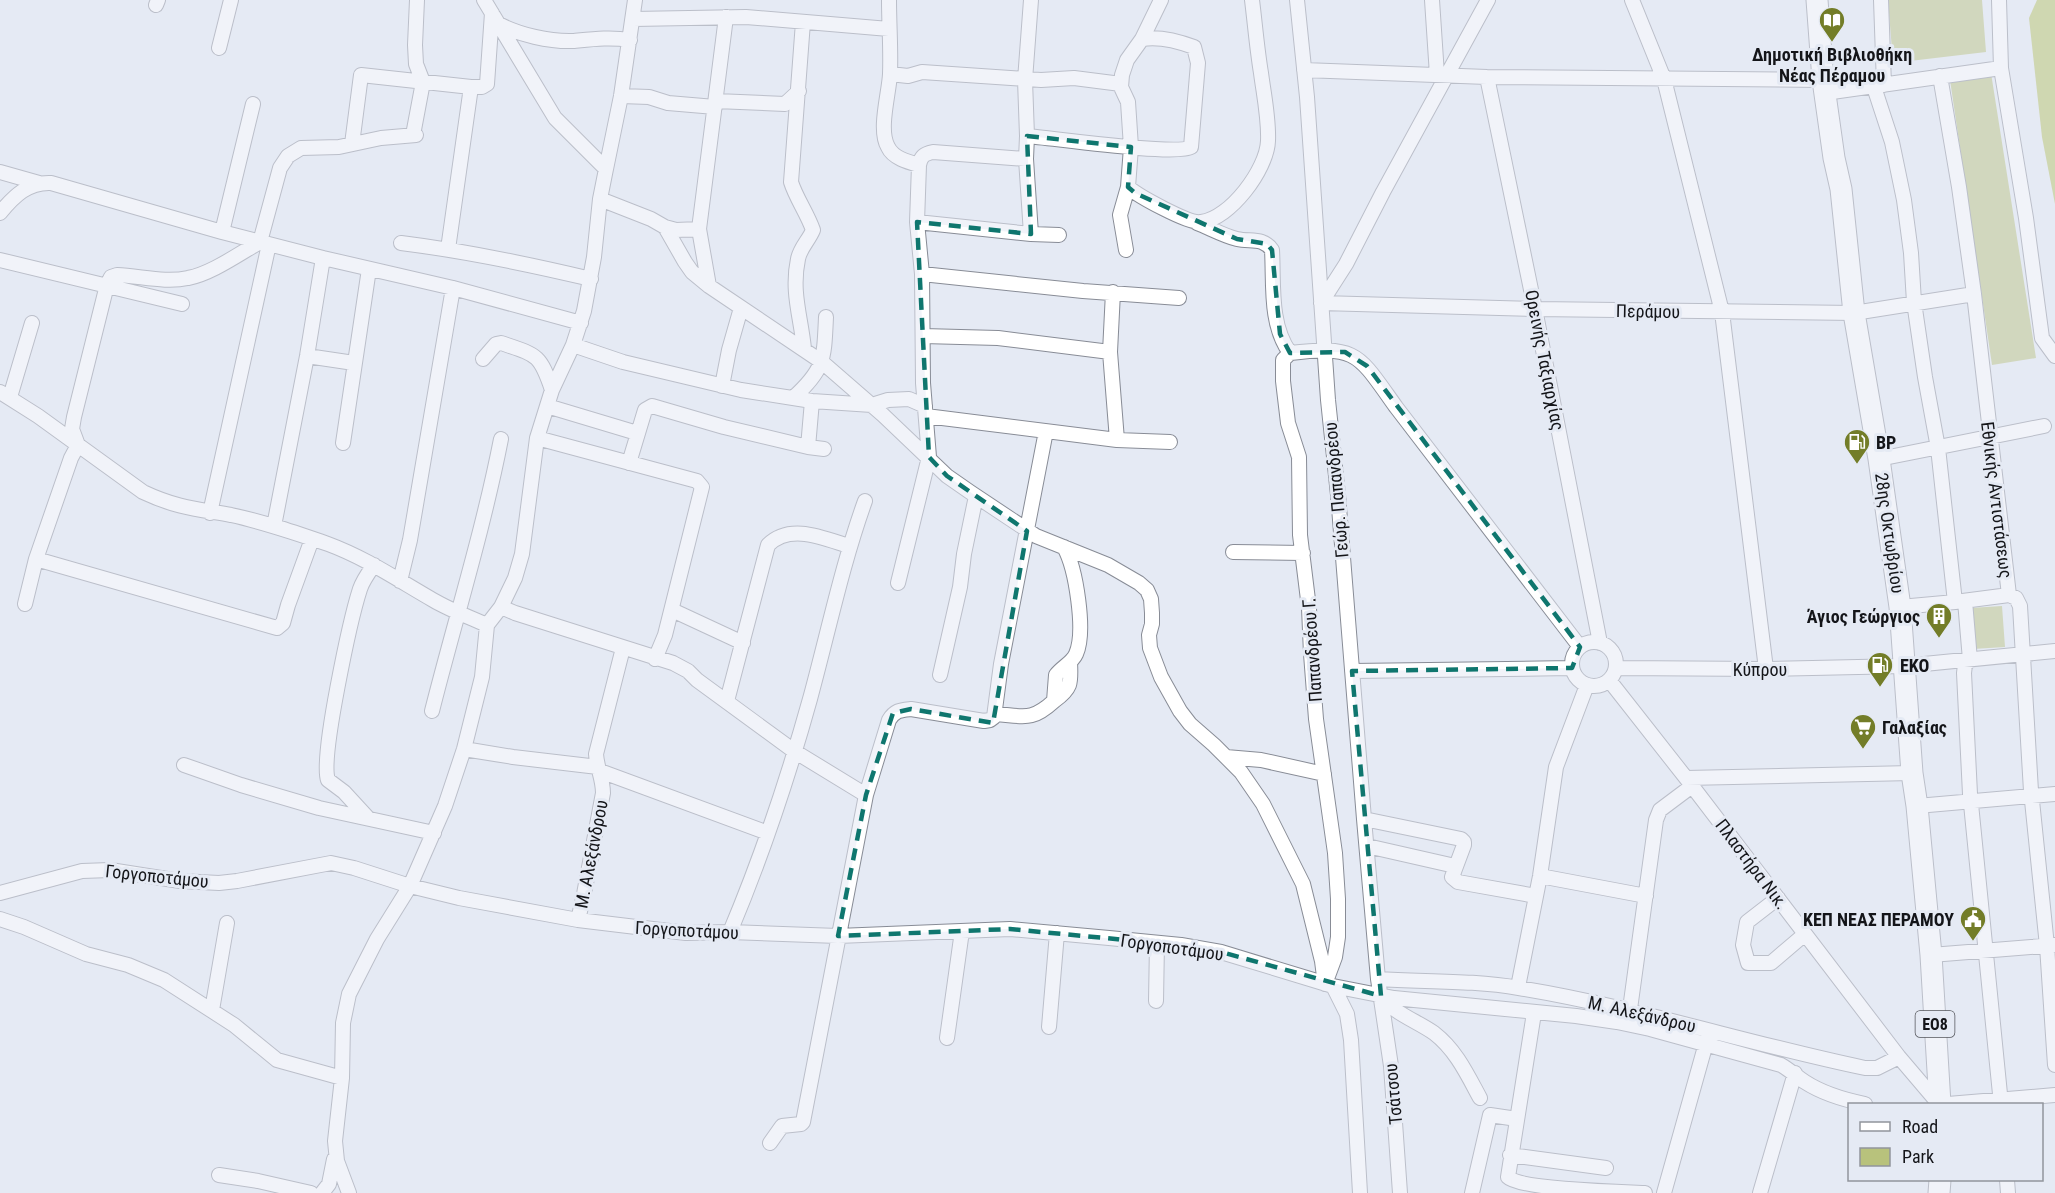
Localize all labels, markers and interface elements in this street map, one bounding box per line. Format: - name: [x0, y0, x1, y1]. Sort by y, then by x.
- library icon: Δημοτική Βιβλιοθήκη Νέας Πέραμου: [1817, 5, 1847, 43]
- place label: Δημοτική Βιβλιοθήκη Νέας Πέραμου: [1752, 44, 1912, 86]
- street label: Ορεινής Ταξιαρχίας: [1521, 288, 1569, 432]
- street label: Περάμου: [1616, 300, 1680, 322]
- street label: Γεώρ. Παπανδρέου: [1320, 421, 1352, 559]
- street label: Εθνικής Αντιστάσεως: [1977, 421, 2017, 579]
- fuel station icon: BP: [1842, 427, 1872, 465]
- place label: BP: [1876, 432, 1896, 453]
- street label: 28ης Οκτωβρίου: [1871, 471, 1909, 595]
- street label: Παπανδρέου Γ.: [1298, 597, 1326, 703]
- building icon: Άγιος Γεώργιος: [1924, 601, 1954, 639]
- place label: Άγιος Γεώργιος: [1807, 606, 1920, 627]
- fuel station icon: EKO: [1865, 650, 1895, 688]
- place label: EKO: [1900, 655, 1930, 676]
- street label: Κύπρου: [1733, 659, 1787, 680]
- supermarket icon: Γαλαξίας: [1848, 712, 1878, 750]
- place label: Γαλαξίας: [1882, 717, 1947, 738]
- street label: Μ. Αλεξάνδρου: [570, 798, 612, 910]
- street label: Πλαστήρα Νικ.: [1711, 815, 1793, 913]
- street label: Γοργοποτάμου: [104, 860, 210, 892]
- public building icon: ΚΕΠ ΝΕΑΣ ΠΕΡΑΜΟΥ: [1958, 904, 1988, 942]
- place label: ΚΕΠ ΝΕΑΣ ΠΕΡΑΜΟΥ: [1803, 909, 1954, 930]
- street label: Γοργοποτάμου: [635, 917, 739, 943]
- street label: Γοργοποτάμου: [1119, 929, 1225, 965]
- street label: Μ. Αλεξάνδρου: [1586, 991, 1698, 1037]
- road number: ΕΟ8: [1916, 1011, 1954, 1037]
- street label: Τσάτσου: [1380, 1063, 1406, 1125]
- legend: [1848, 1103, 2043, 1181]
- text: Road: [1902, 1116, 1938, 1137]
- text: Park: [1902, 1146, 1934, 1167]

